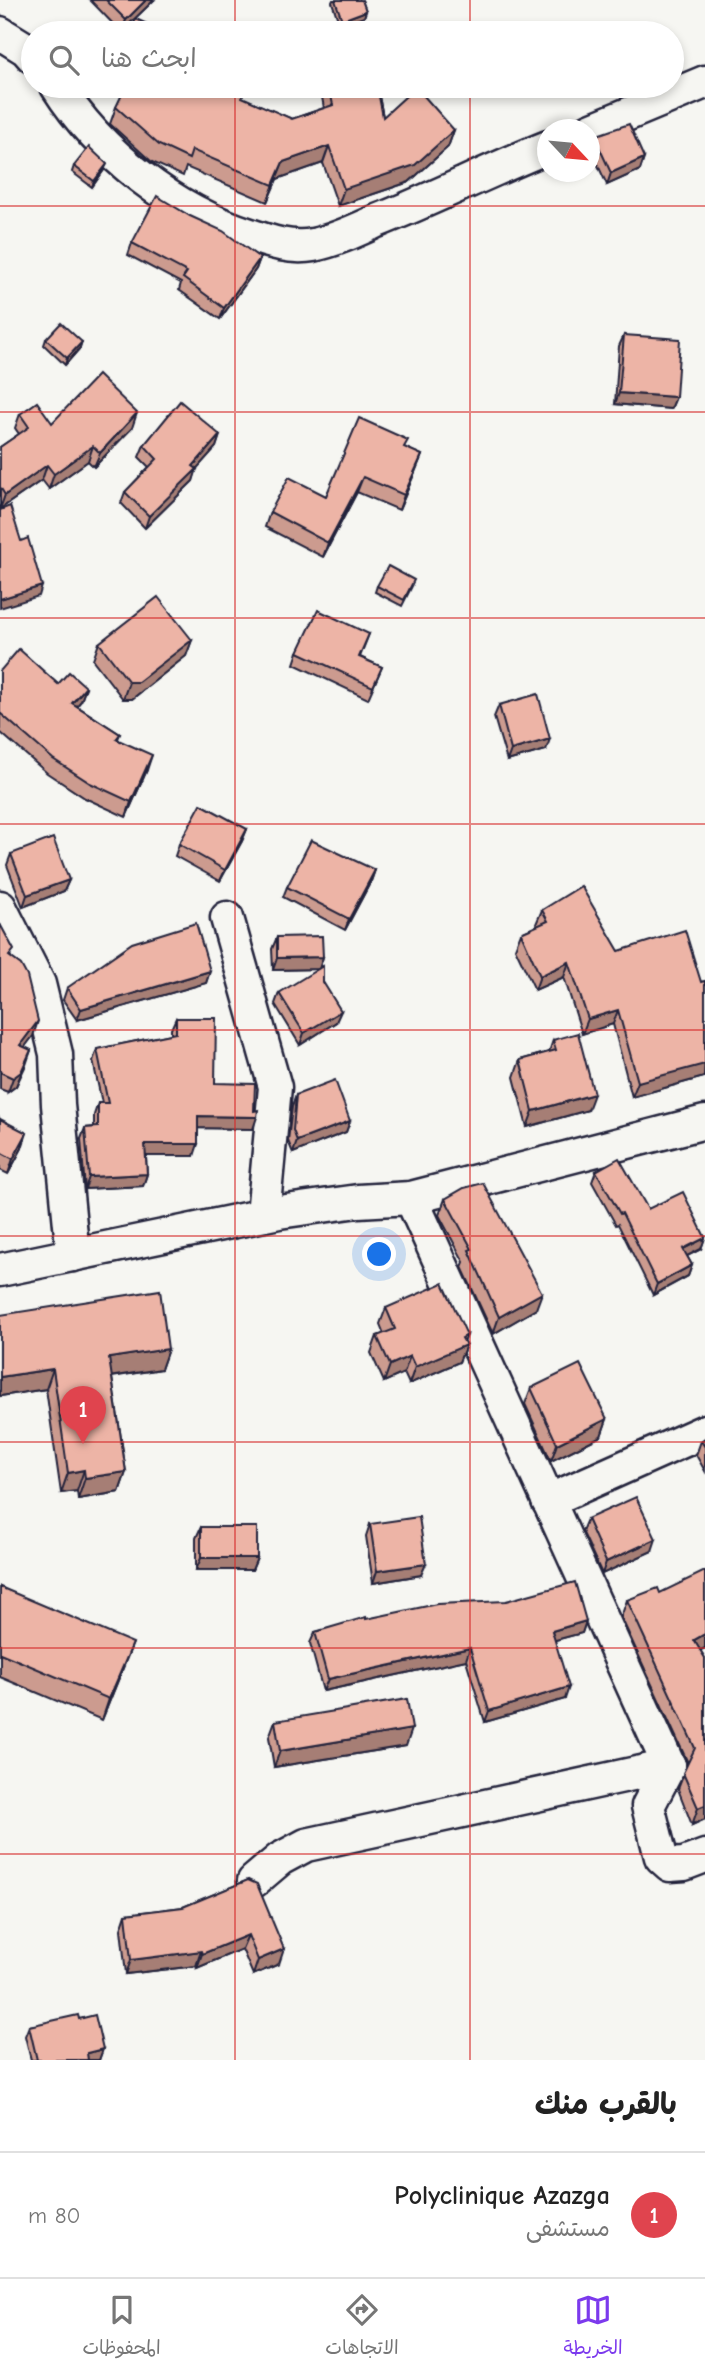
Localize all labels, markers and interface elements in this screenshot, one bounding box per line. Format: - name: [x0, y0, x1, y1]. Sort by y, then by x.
- search box: [21, 21, 684, 98]
- icon: search: [45, 41, 83, 79]
- text: ابحث هنا: [101, 44, 197, 74]
- north arrow: [537, 119, 600, 182]
- your location: [362, 1237, 396, 1271]
- pin: 1: [60, 1386, 106, 1444]
- text: بالقرب منك: [535, 2087, 677, 2122]
- text: Polyclinique Azazga: [394, 2181, 610, 2211]
- text: 80 m: [28, 2202, 81, 2229]
- text: 1: [649, 2202, 659, 2229]
- text: مستشفى: [526, 2215, 610, 2242]
- tab: المحفوظات: [82, 2291, 161, 2364]
- tab: الاتجاهات: [325, 2291, 399, 2364]
- tab: الخريطة: [563, 2291, 623, 2364]

